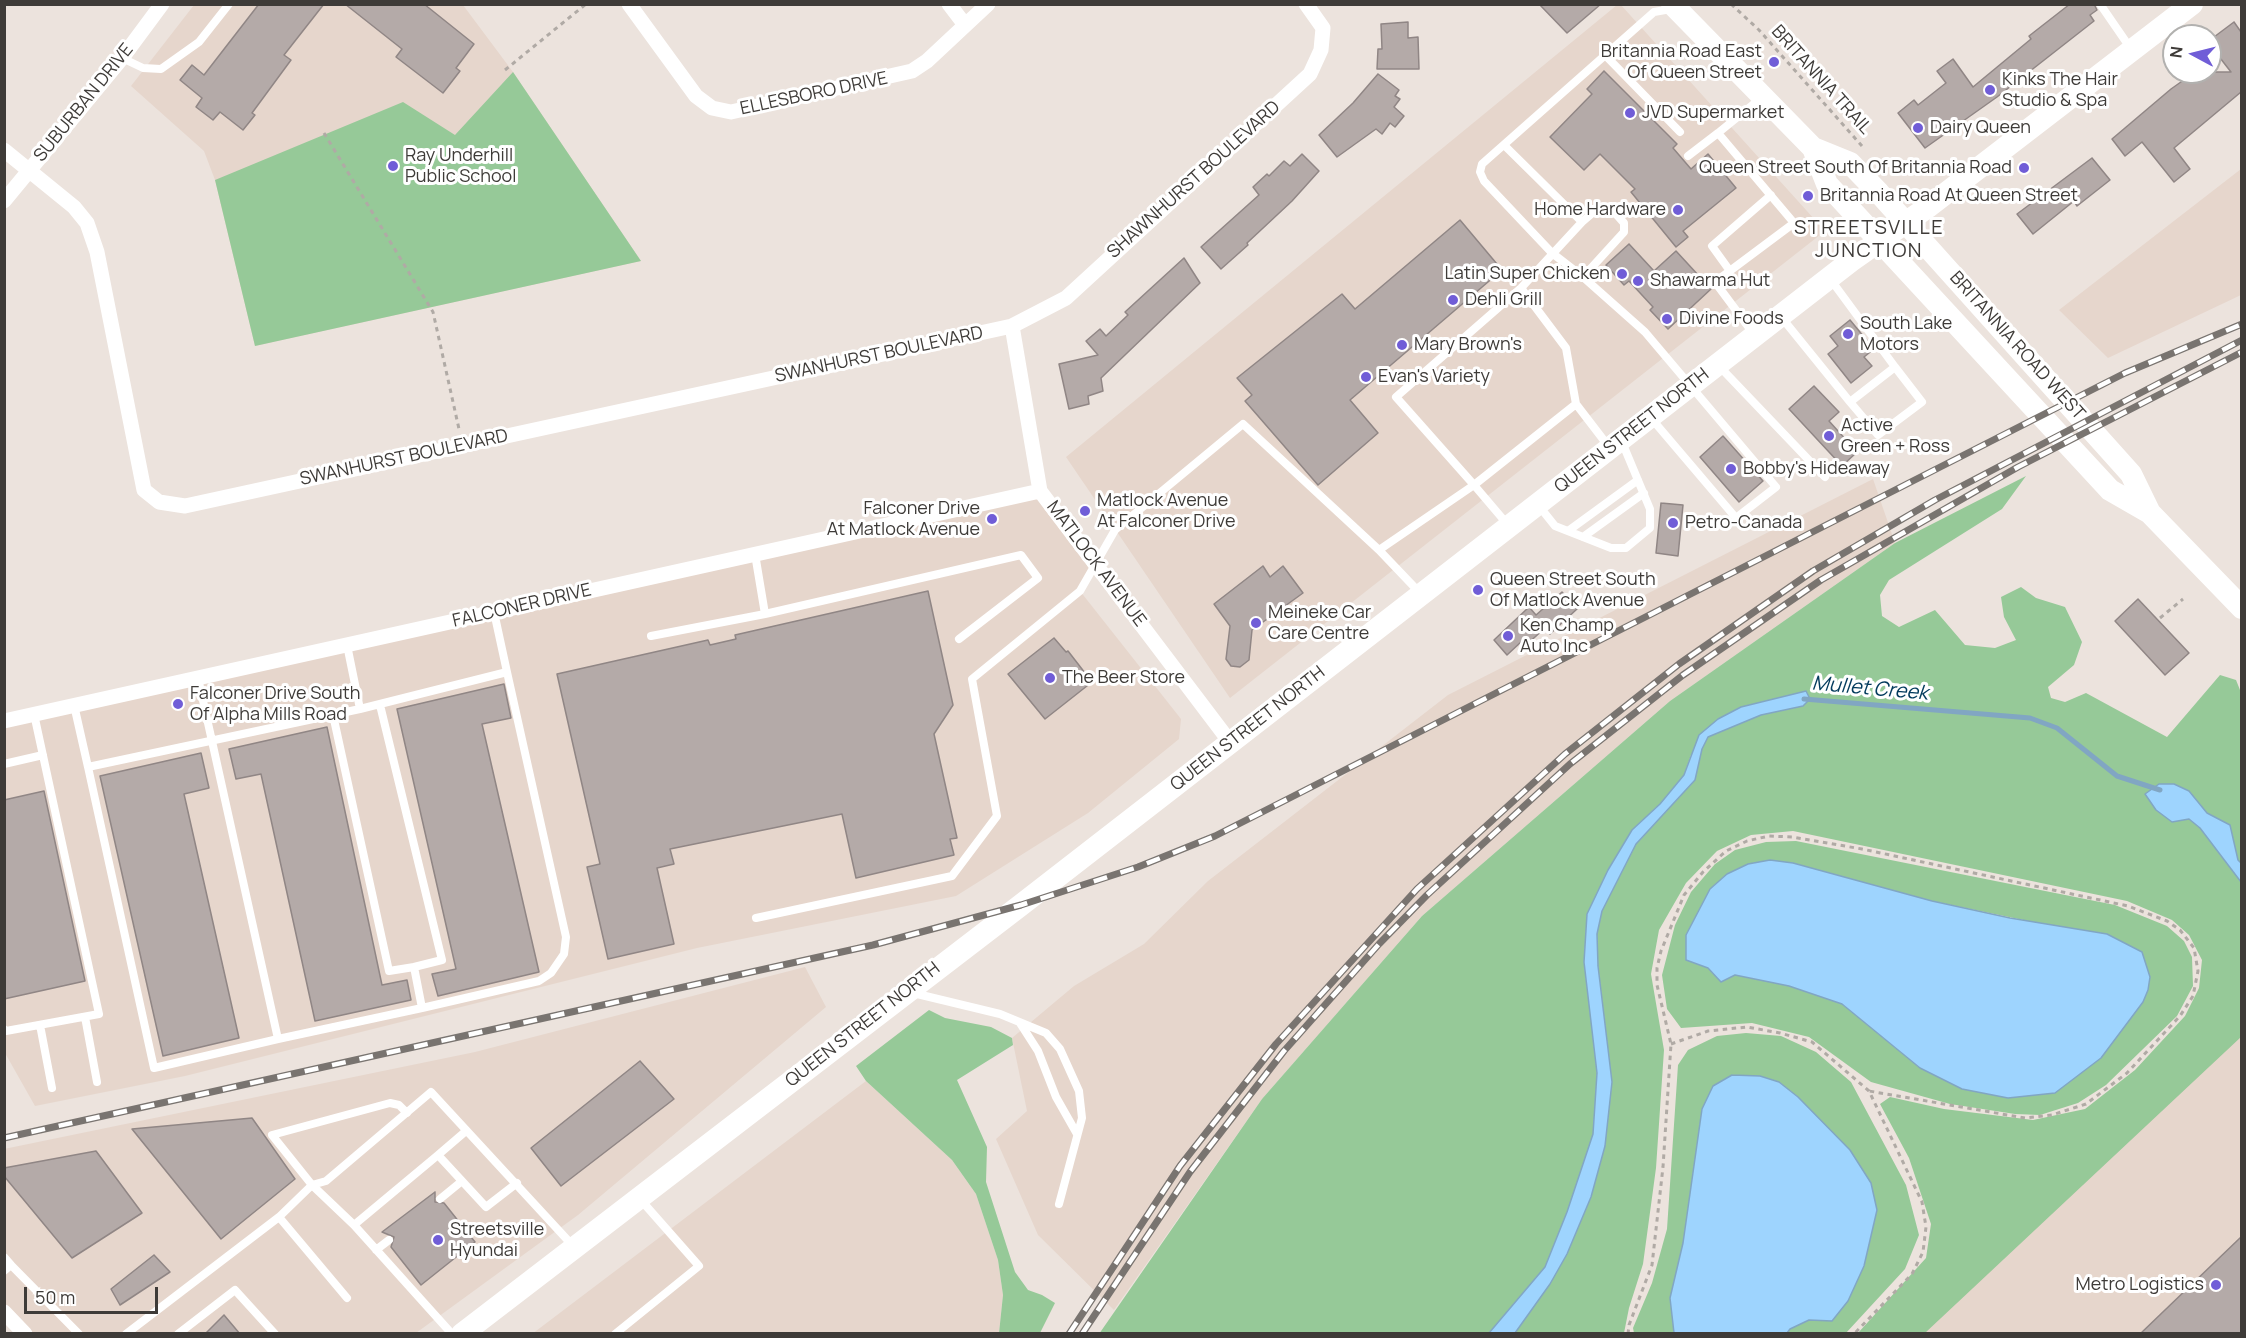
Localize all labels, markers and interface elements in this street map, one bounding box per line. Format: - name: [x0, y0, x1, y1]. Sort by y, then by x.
- street label: BRITANNIA TRAIL: [1766, 21, 1876, 139]
- north arrow: [2162, 24, 2222, 84]
- street label: SUBURBAN DRIVE: [30, 40, 138, 166]
- place label: Britannia Road East Of Queen Street: [1601, 41, 1762, 84]
- text: N: [2165, 45, 2188, 59]
- marker: Britannia Road East Of Queen Street: [1767, 55, 1781, 69]
- street label: ELLESBORO DRIVE: [738, 68, 890, 120]
- place label: Kinks The Hair Studio & Spa: [2002, 69, 2118, 112]
- marker: Kinks The Hair Studio & Spa: [1983, 83, 1997, 97]
- street label: SHAWNHURST BOULEVARD: [1103, 97, 1285, 263]
- place label: JVD Supermarket: [1642, 102, 1785, 124]
- marker: JVD Supermarket: [1623, 106, 1637, 120]
- place label: Dairy Queen: [1930, 117, 2031, 139]
- marker: Dairy Queen: [1911, 121, 1925, 135]
- place label: Ray Underhill Public School: [405, 145, 516, 188]
- place label: Queen Street South Of Britannia Road: [1699, 157, 2012, 179]
- marker: Ray Underhill Public School: [386, 159, 400, 173]
- marker: Queen Street South Of Britannia Road: [2017, 161, 2031, 175]
- place label: Britannia Road At Queen Street: [1820, 185, 2078, 207]
- marker: Britannia Road At Queen Street: [1801, 189, 1815, 203]
- place label: Home Hardware: [1534, 199, 1666, 221]
- marker: Home Hardware: [1671, 203, 1685, 217]
- district label: STREETSVILLE JUNCTION: [1794, 216, 1944, 263]
- place label: Latin Super Chicken: [1445, 263, 1610, 285]
- marker: Latin Super Chicken: [1615, 267, 1629, 281]
- street label: BRITANNIA ROAD WEST: [1945, 268, 2089, 424]
- place label: Shawarma Hut: [1650, 270, 1770, 292]
- marker: Shawarma Hut: [1631, 274, 1645, 288]
- place label: Dehli Grill: [1465, 289, 1542, 311]
- marker: Dehli Grill: [1446, 293, 1460, 307]
- place label: Divine Foods: [1679, 308, 1784, 330]
- marker: Divine Foods: [1660, 312, 1674, 326]
- place label: South Lake Motors: [1860, 313, 1952, 356]
- street label: SWANHURST BOULEVARD: [773, 322, 985, 388]
- marker: South Lake Motors: [1841, 327, 1855, 341]
- place label: Mary Brown's: [1414, 334, 1522, 356]
- marker: Mary Brown's: [1395, 338, 1409, 352]
- street label: QUEEN STREET NORTH: [1551, 364, 1713, 498]
- place label: Evan's Variety: [1378, 366, 1490, 388]
- marker: Evan's Variety: [1359, 370, 1373, 384]
- place label: Active Green + Ross: [1841, 415, 1950, 458]
- street label: SWANHURST BOULEVARD: [298, 425, 510, 491]
- marker: Active Green + Ross: [1822, 429, 1836, 443]
- place label: Bobby's Hideaway: [1743, 458, 1890, 480]
- marker: Bobby's Hideaway: [1724, 462, 1738, 476]
- place label: Matlock Avenue At Falconer Drive: [1097, 490, 1235, 532]
- street label: MATLOCK AVENUE: [1042, 497, 1150, 631]
- place label: Falconer Drive At Matlock Avenue: [827, 498, 980, 540]
- marker: Matlock Avenue At Falconer Drive: [1078, 504, 1092, 518]
- marker: Falconer Drive At Matlock Avenue: [985, 512, 999, 526]
- place label: Petro-Canada: [1685, 512, 1802, 534]
- marker: Petro-Canada: [1666, 516, 1680, 530]
- place label: Queen Street South Of Matlock Avenue: [1490, 569, 1656, 612]
- street label: FALCONER DRIVE: [451, 580, 593, 632]
- marker: Queen Street South Of Matlock Avenue: [1471, 583, 1485, 597]
- place label: Meineke Car Care Centre: [1268, 602, 1371, 644]
- place label: Ken Champ Auto Inc: [1520, 615, 1614, 658]
- marker: Meineke Car Care Centre: [1249, 616, 1263, 630]
- marker: Ken Champ Auto Inc: [1501, 629, 1515, 643]
- street label: QUEEN STREET NORTH: [1167, 662, 1329, 796]
- place label: The Beer Store: [1062, 667, 1185, 689]
- marker: The Beer Store: [1043, 671, 1057, 685]
- water label: Mullet Creek: [1811, 672, 1929, 706]
- place label: Falconer Drive South Of Alpha Mills Road: [190, 683, 361, 726]
- marker: Falconer Drive South Of Alpha Mills Road: [171, 697, 185, 711]
- street label: QUEEN STREET NORTH: [782, 958, 944, 1092]
- place label: Streetsville Hyundai: [450, 1219, 544, 1262]
- marker: Streetsville Hyundai: [431, 1233, 445, 1247]
- place label: Metro Logistics: [2076, 1274, 2204, 1296]
- scale bar: [27, 1275, 160, 1313]
- marker: Metro Logistics: [2209, 1278, 2223, 1292]
- text: 50 m: [35, 1285, 75, 1309]

